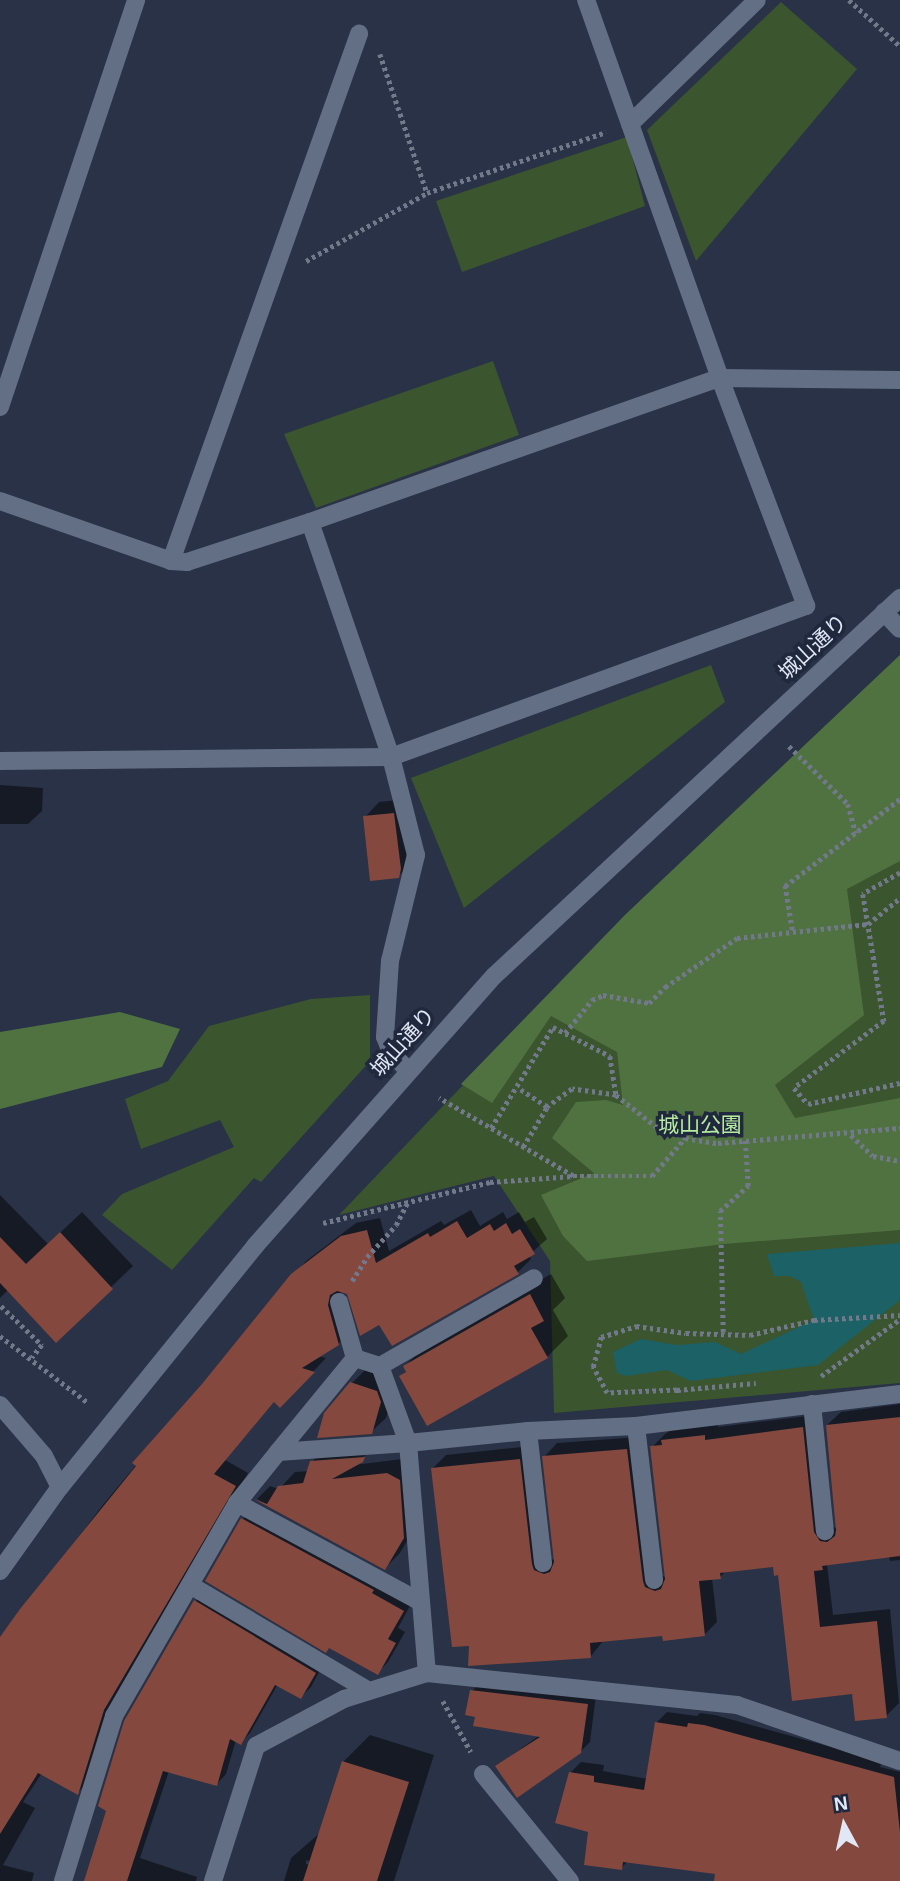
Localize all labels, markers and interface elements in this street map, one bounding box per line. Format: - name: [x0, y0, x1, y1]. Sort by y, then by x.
- street label: 城山通り: [774, 609, 852, 685]
- street label: 城山通り: [366, 1002, 440, 1082]
- park label: 城山公園: [658, 1112, 742, 1138]
- north arrow: [809, 1790, 879, 1860]
- text: N: [833, 1792, 849, 1815]

